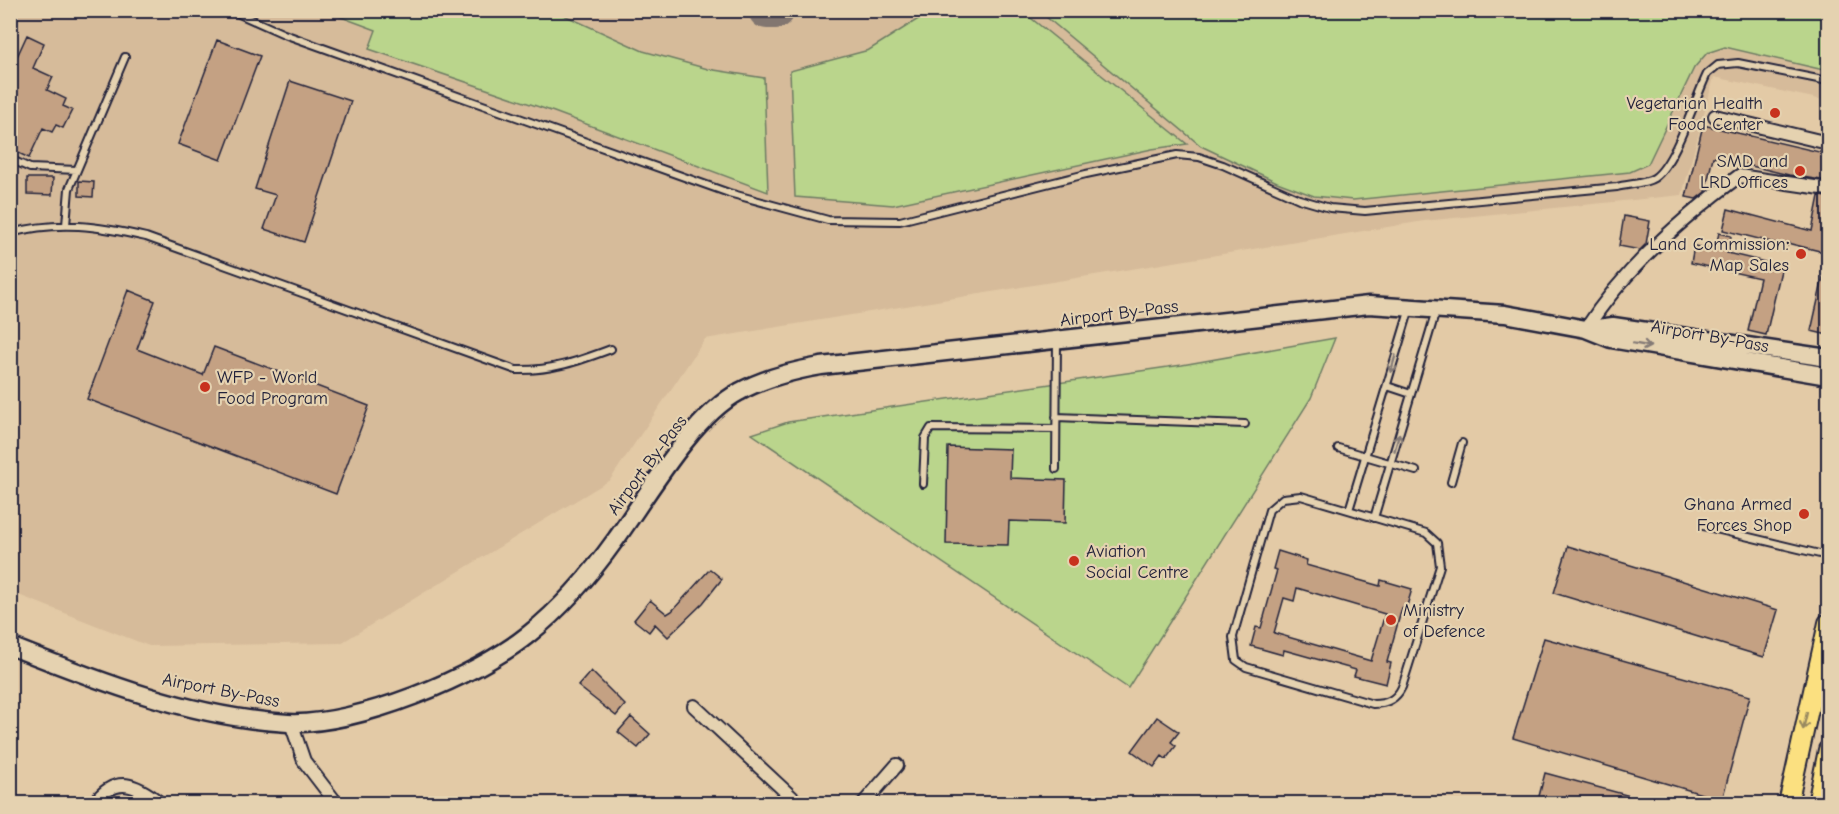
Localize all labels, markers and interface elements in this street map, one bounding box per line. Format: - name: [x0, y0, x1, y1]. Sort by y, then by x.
- place label: Vegetarian Health Food Center: [1626, 93, 1764, 135]
- marker: Vegetarian Health Food Center: [1768, 106, 1782, 120]
- place label: SMD and LRD Offices: [1700, 151, 1788, 193]
- marker: SMD and LRD Offices: [1793, 164, 1807, 178]
- place label: Land Commission: Map Sales: [1649, 234, 1789, 276]
- marker: Land Commission: Map Sales: [1794, 247, 1808, 261]
- street label: Airport By-Pass: [1059, 296, 1179, 331]
- street label: Airport By-Pass: [1649, 316, 1770, 357]
- one-way arrow: [1632, 339, 1651, 350]
- one-way arrow: [1387, 354, 1398, 373]
- place label: WFP - World Food Program: [217, 367, 328, 409]
- marker: WFP - World Food Program: [198, 380, 212, 394]
- street label: Airport By-Pass: [603, 411, 692, 519]
- one-way arrow: [1392, 433, 1403, 452]
- place label: Ghana Armed Forces Shop: [1684, 494, 1792, 536]
- marker: Ghana Armed Forces Shop: [1797, 507, 1811, 521]
- place label: Aviation Social Centre: [1086, 541, 1188, 583]
- marker: Aviation Social Centre: [1067, 554, 1081, 568]
- place label: Ministry of Defence: [1403, 600, 1485, 642]
- marker: Ministry of Defence: [1384, 613, 1398, 627]
- street label: Airport By-Pass: [160, 669, 281, 712]
- one-way arrow: [1799, 711, 1811, 730]

